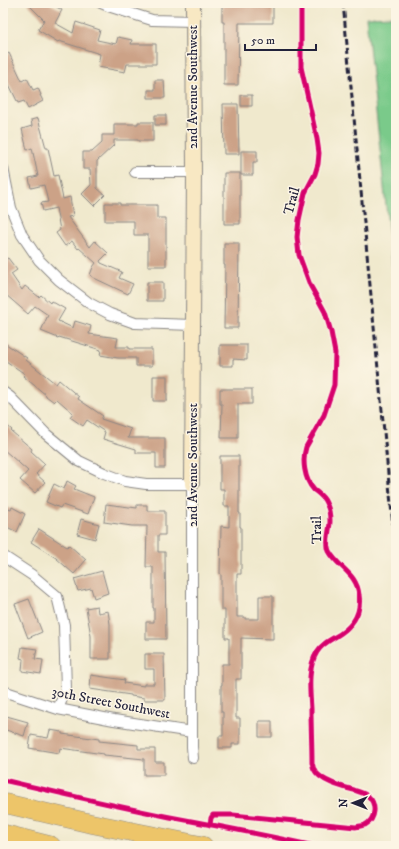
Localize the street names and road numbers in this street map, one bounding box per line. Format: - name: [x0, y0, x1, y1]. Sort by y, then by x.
- street label: 2nd Avenue Southwest: [184, 24, 202, 149]
- street label: Trail: [280, 184, 305, 217]
- street label: 2nd Avenue Southwest: [184, 402, 202, 527]
- street label: Trail: [308, 515, 326, 544]
- street label: 30th Street Southwest: [50, 683, 172, 723]

